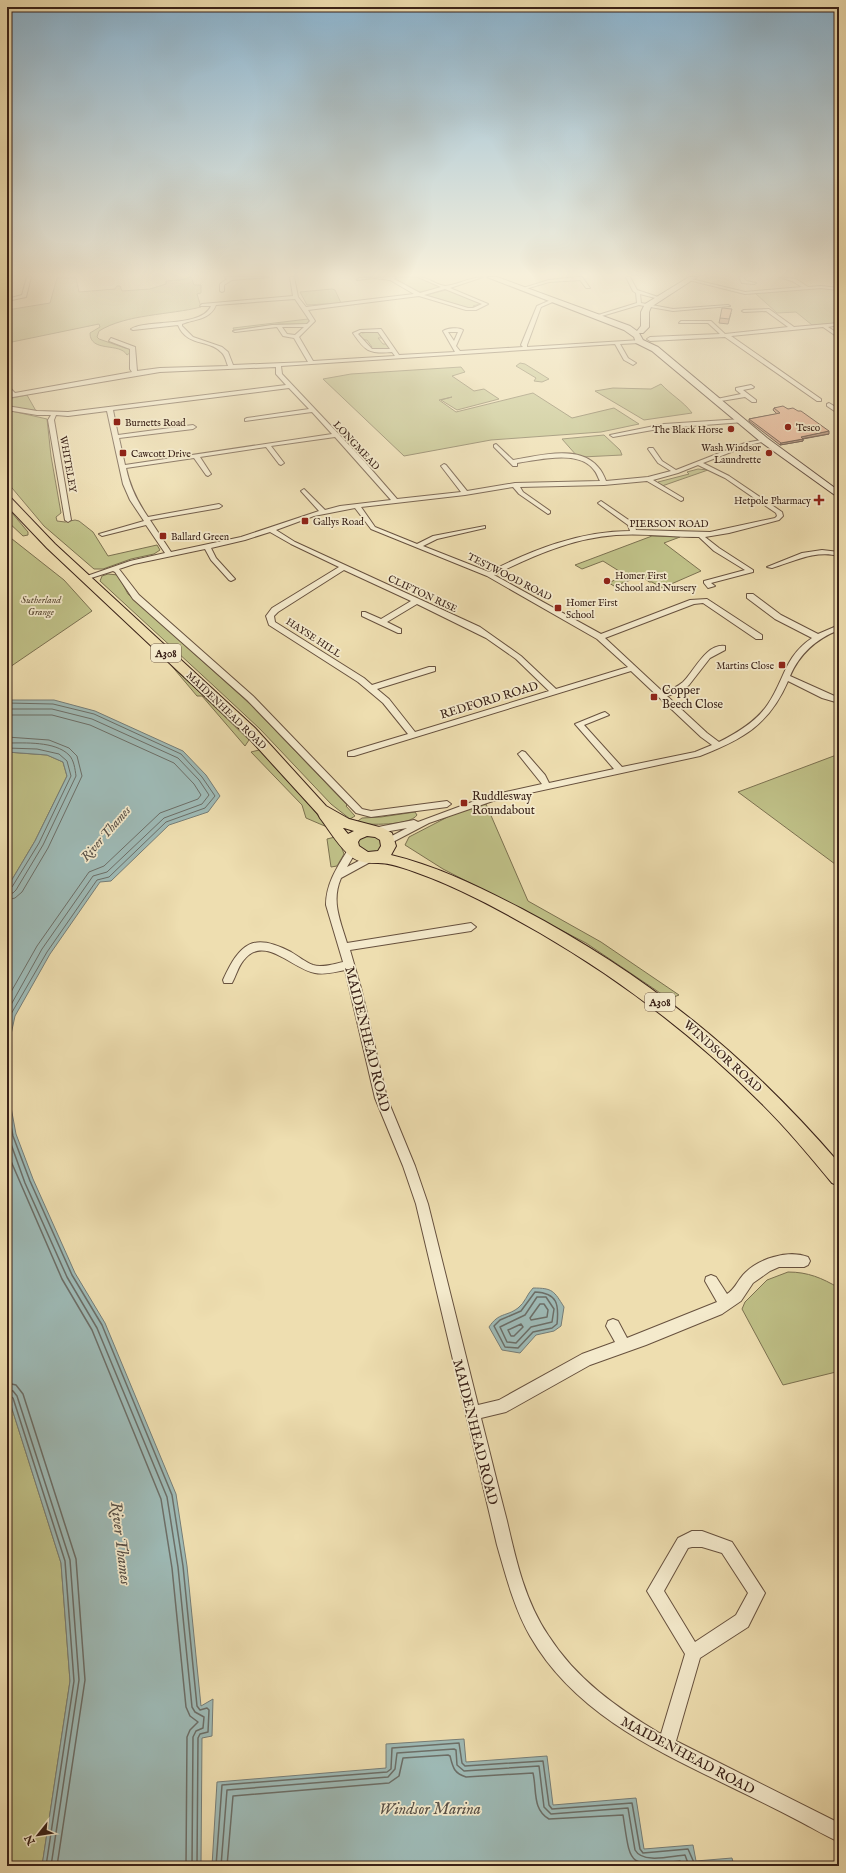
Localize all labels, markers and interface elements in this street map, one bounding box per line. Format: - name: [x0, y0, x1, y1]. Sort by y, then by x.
- marker: Burnetts Road: [112, 417, 122, 427]
- place label: Burnetts Road: [125, 417, 186, 430]
- street label: LONGMEAD: [330, 419, 382, 473]
- marker: Tesco: [783, 422, 793, 432]
- place label: Tesco: [796, 422, 821, 435]
- place label: The Black Horse: [653, 424, 723, 437]
- marker: The Black Horse: [726, 424, 736, 434]
- street label: WHITELEY: [56, 435, 79, 495]
- place label: Wash Windsor Laundrette: [701, 442, 761, 467]
- marker: Cawcott Drive: [118, 448, 128, 458]
- place label: Cawcott Drive: [131, 448, 191, 461]
- marker: Wash Windsor Laundrette: [764, 448, 774, 458]
- place label: Hetpole Pharmacy: [734, 495, 811, 508]
- marker: Hetpole Pharmacy: [814, 495, 824, 505]
- marker: Gallys Road: [300, 516, 310, 526]
- place label: Gallys Road: [313, 516, 365, 529]
- street label: PIERSON ROAD: [630, 518, 708, 531]
- marker: Ballard Green: [158, 531, 168, 541]
- place label: Ballard Green: [171, 531, 230, 544]
- street label: TESTWOOD ROAD: [465, 550, 554, 604]
- place label: Homer First School and Nursery: [615, 570, 697, 595]
- street label: CLIFTON RISE: [386, 573, 459, 616]
- marker: Homer First School and Nursery: [602, 576, 612, 586]
- park label: Sutherland Grange: [21, 594, 62, 619]
- place label: Homer First School: [566, 597, 618, 622]
- marker: Homer First School: [553, 603, 563, 613]
- street label: HAYSE HILL: [283, 616, 344, 661]
- road number: A308: [151, 644, 181, 662]
- place label: Martins Close: [716, 660, 774, 673]
- marker: Martins Close: [777, 660, 787, 670]
- street label: MAIDENHEAD ROAD: [183, 669, 269, 753]
- street label: REDFORD ROAD: [438, 678, 540, 723]
- place label: Copper Beech Close: [662, 683, 724, 712]
- marker: Copper Beech Close: [649, 692, 659, 702]
- place label: Ruddlesway Roundabout: [472, 789, 535, 818]
- marker: Ruddlesway Roundabout: [459, 798, 469, 808]
- water label: River Thames: [77, 803, 135, 865]
- street label: MAIDENHEAD ROAD: [340, 965, 394, 1114]
- road number: A308: [645, 993, 675, 1011]
- street label: WINDSOR ROAD: [680, 1017, 765, 1096]
- street label: MAIDENHEAD ROAD: [448, 1358, 502, 1507]
- water label: River Thames: [105, 1500, 135, 1586]
- street label: MAIDENHEAD ROAD: [617, 1713, 758, 1799]
- water label: Windsor Marina: [379, 1800, 481, 1820]
- north arrow: [18, 1815, 58, 1855]
- text: N: [22, 1831, 39, 1848]

